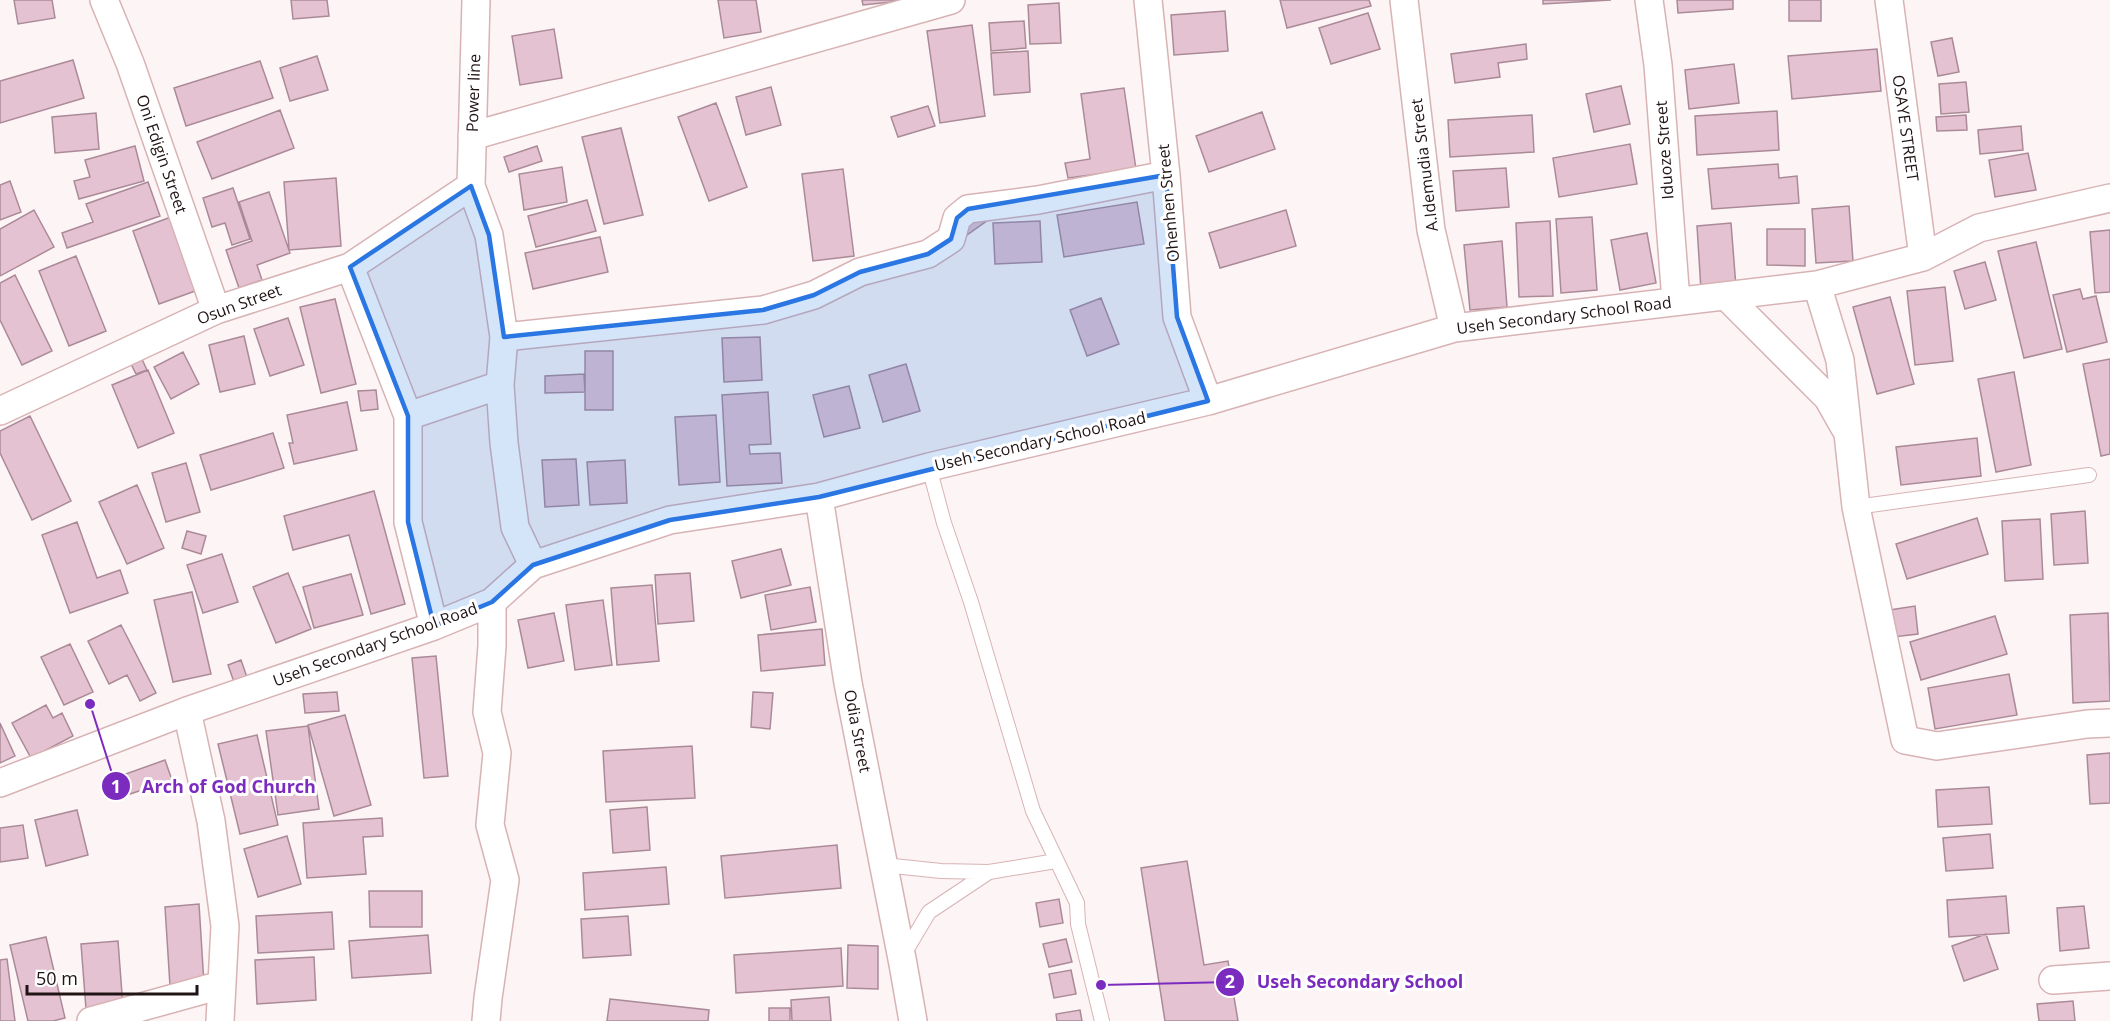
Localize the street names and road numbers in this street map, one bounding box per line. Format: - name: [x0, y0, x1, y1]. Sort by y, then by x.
- street label: Power line: [461, 54, 485, 132]
- street label: OSAYE STREET: [1888, 73, 1924, 183]
- street label: Oni Edigin Street: [131, 92, 193, 217]
- street label: A.Idemudia Street: [1405, 97, 1443, 233]
- street label: Iduoze Street: [1650, 100, 1678, 200]
- street label: Ohenhen Street: [1152, 143, 1184, 263]
- street label: Osun Street: [194, 278, 285, 329]
- street label: Useh Secondary School Road: [1455, 291, 1673, 339]
- street label: Useh Secondary School Road: [932, 406, 1148, 476]
- street label: Useh Secondary School Road: [270, 597, 480, 691]
- street label: Odia Street: [839, 688, 877, 775]

